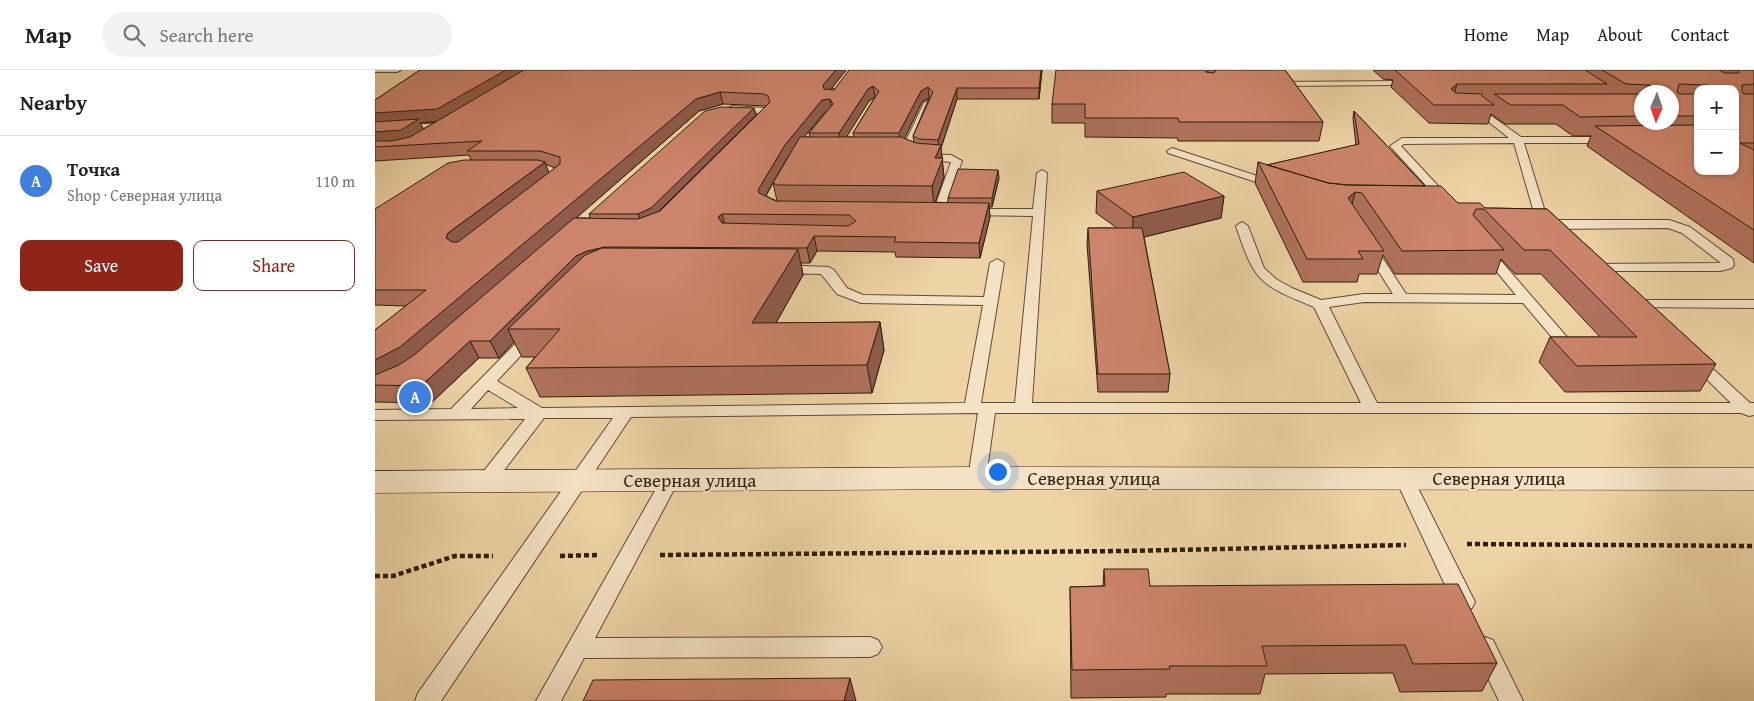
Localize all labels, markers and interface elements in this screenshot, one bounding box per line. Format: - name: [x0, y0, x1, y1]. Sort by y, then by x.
- search box: [102, 12, 452, 57]
- text: Map: [25, 17, 72, 52]
- icon: search: [120, 21, 148, 49]
- text: Search here: [160, 21, 253, 49]
- text: Home: [1464, 21, 1508, 48]
- text: Map: [1536, 21, 1569, 48]
- text: About: [1597, 21, 1643, 48]
- text: Contact: [1671, 21, 1729, 48]
- north arrow: [1634, 85, 1679, 130]
- map controls: [1694, 85, 1739, 175]
- button: +: [1694, 85, 1739, 130]
- text: Nearby: [20, 87, 87, 118]
- button: −: [1694, 130, 1739, 175]
- text: Точка: [67, 155, 120, 183]
- text: A: [31, 169, 41, 193]
- text: 110 m: [315, 169, 355, 193]
- text: Shop · Северная улица: [67, 183, 222, 207]
- button: Save: [20, 240, 183, 291]
- button: Share: [193, 240, 355, 291]
- pin: A: [399, 378, 431, 416]
- your location: [985, 459, 1011, 485]
- street label: Северная улица: [1028, 464, 1160, 492]
- street label: Северная улица: [1433, 464, 1565, 492]
- street label: Северная улица: [624, 466, 756, 494]

